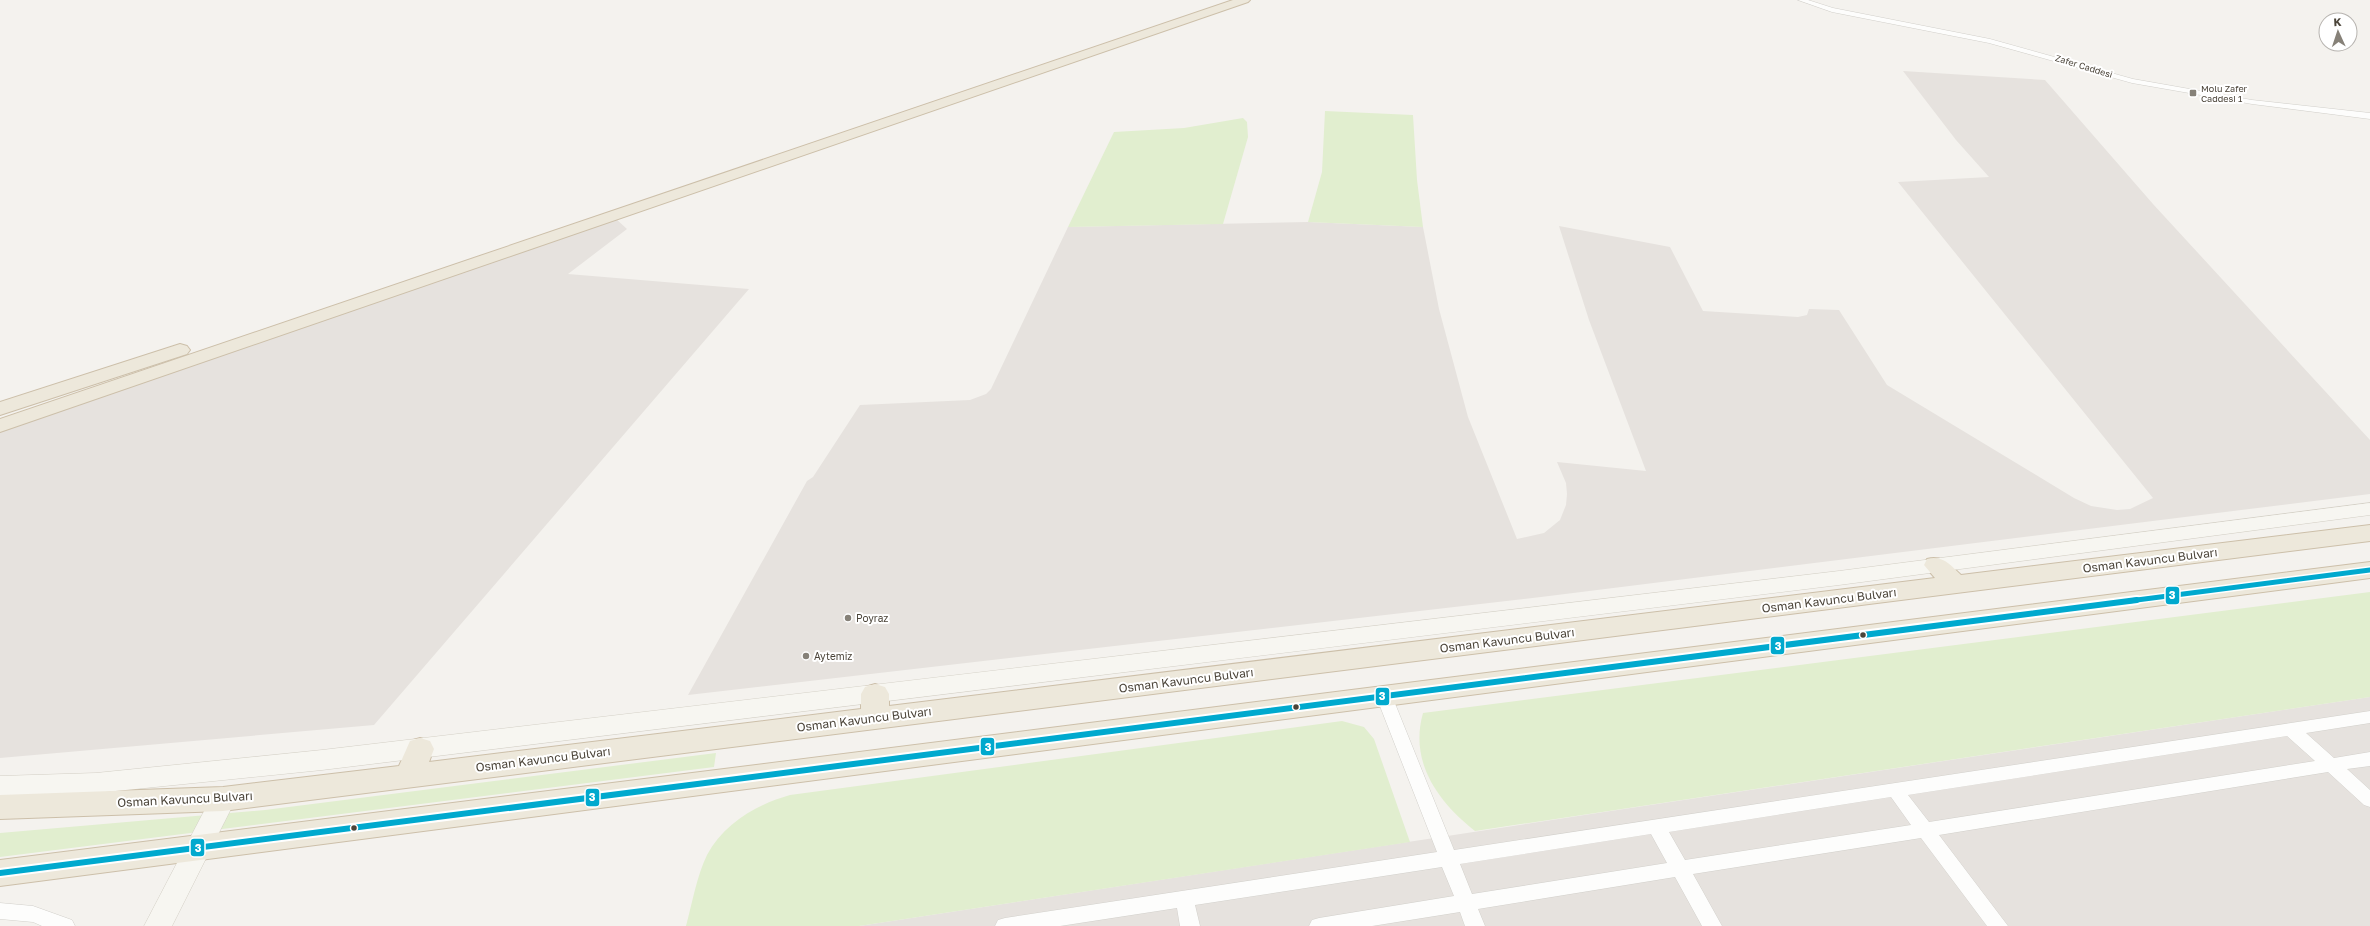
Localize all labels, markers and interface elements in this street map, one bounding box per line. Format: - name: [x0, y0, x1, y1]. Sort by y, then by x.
- north arrow: [2318, 12, 2358, 52]
- text: K: [2333, 15, 2342, 28]
- street label: Zafer Caddesi: [2054, 52, 2114, 80]
- place label: Molu Zafer Caddesi 1: [2201, 83, 2248, 104]
- marker: Molu Zafer Caddesi 1: [2188, 88, 2198, 98]
- street label: Osman Kavuncu Bulvarı: [2082, 544, 2218, 576]
- street label: Osman Kavuncu Bulvarı: [1761, 584, 1897, 616]
- line badge: 3: [2165, 586, 2180, 605]
- text: 3: [2169, 588, 2176, 601]
- place label: Poyraz: [856, 612, 888, 624]
- marker: Poyraz: [843, 613, 853, 623]
- street label: Osman Kavuncu Bulvarı: [1439, 624, 1575, 656]
- unlabelled marker: [1858, 630, 1868, 640]
- line badge: 3: [1770, 636, 1785, 655]
- text: 3: [1775, 639, 1782, 652]
- place label: Aytemiz: [814, 650, 852, 662]
- marker: Aytemiz: [801, 651, 811, 661]
- street label: Osman Kavuncu Bulvarı: [1118, 664, 1254, 696]
- line badge: 3: [1375, 687, 1390, 706]
- text: 3: [1379, 689, 1386, 702]
- unlabelled marker: [1291, 702, 1301, 712]
- street label: Osman Kavuncu Bulvarı: [796, 703, 932, 735]
- line badge: 3: [980, 737, 995, 756]
- text: 3: [985, 740, 992, 753]
- street label: Osman Kavuncu Bulvarı: [475, 743, 611, 775]
- street label: Osman Kavuncu Bulvarı: [117, 788, 253, 810]
- line badge: 3: [585, 788, 600, 807]
- text: 3: [589, 790, 596, 803]
- unlabelled marker: [349, 823, 359, 833]
- line badge: 3: [190, 838, 205, 857]
- text: 3: [195, 841, 202, 854]

